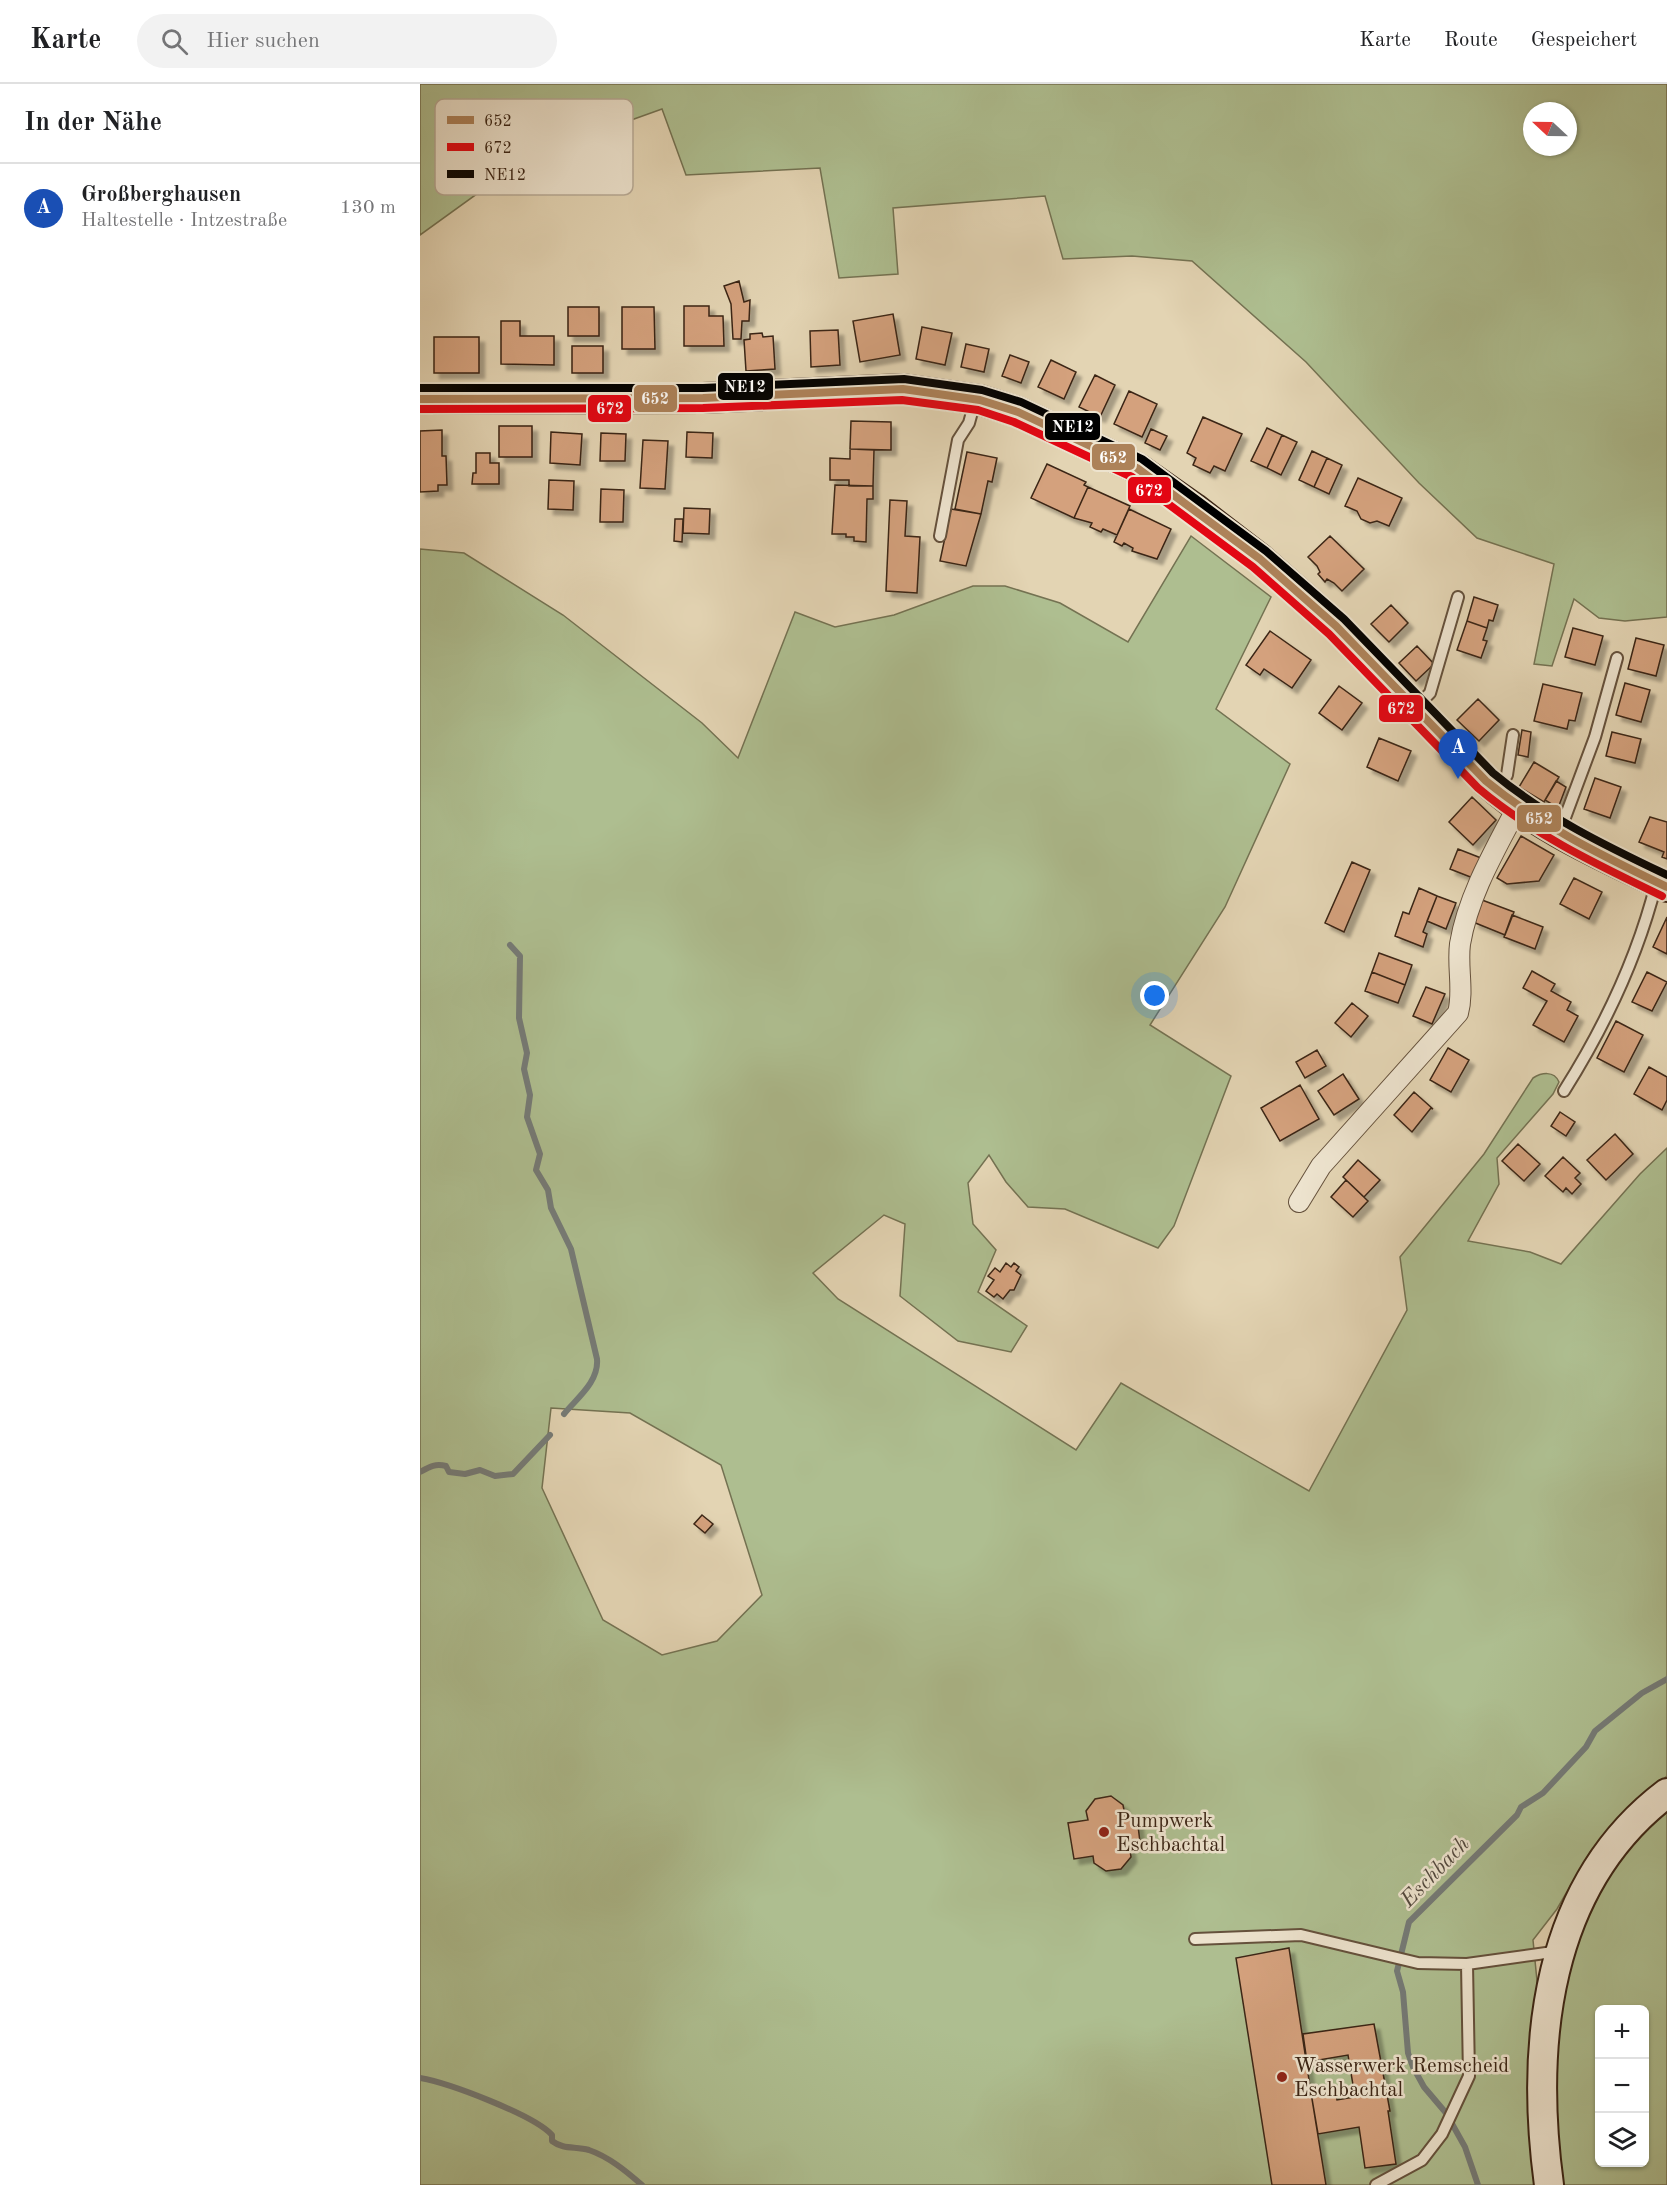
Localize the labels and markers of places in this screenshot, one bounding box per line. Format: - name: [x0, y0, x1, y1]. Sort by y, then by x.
- pin: A: [1438, 730, 1478, 779]
- place label: Pumpwerk Eschbachtal: [1116, 1811, 1226, 1856]
- marker: Pumpwerk Eschbachtal: [1097, 1825, 1111, 1839]
- place label: Wasserwerk Remscheid Eschbachtal: [1294, 2056, 1509, 2101]
- marker: Wasserwerk Remscheid Eschbachtal: [1275, 2070, 1289, 2084]

